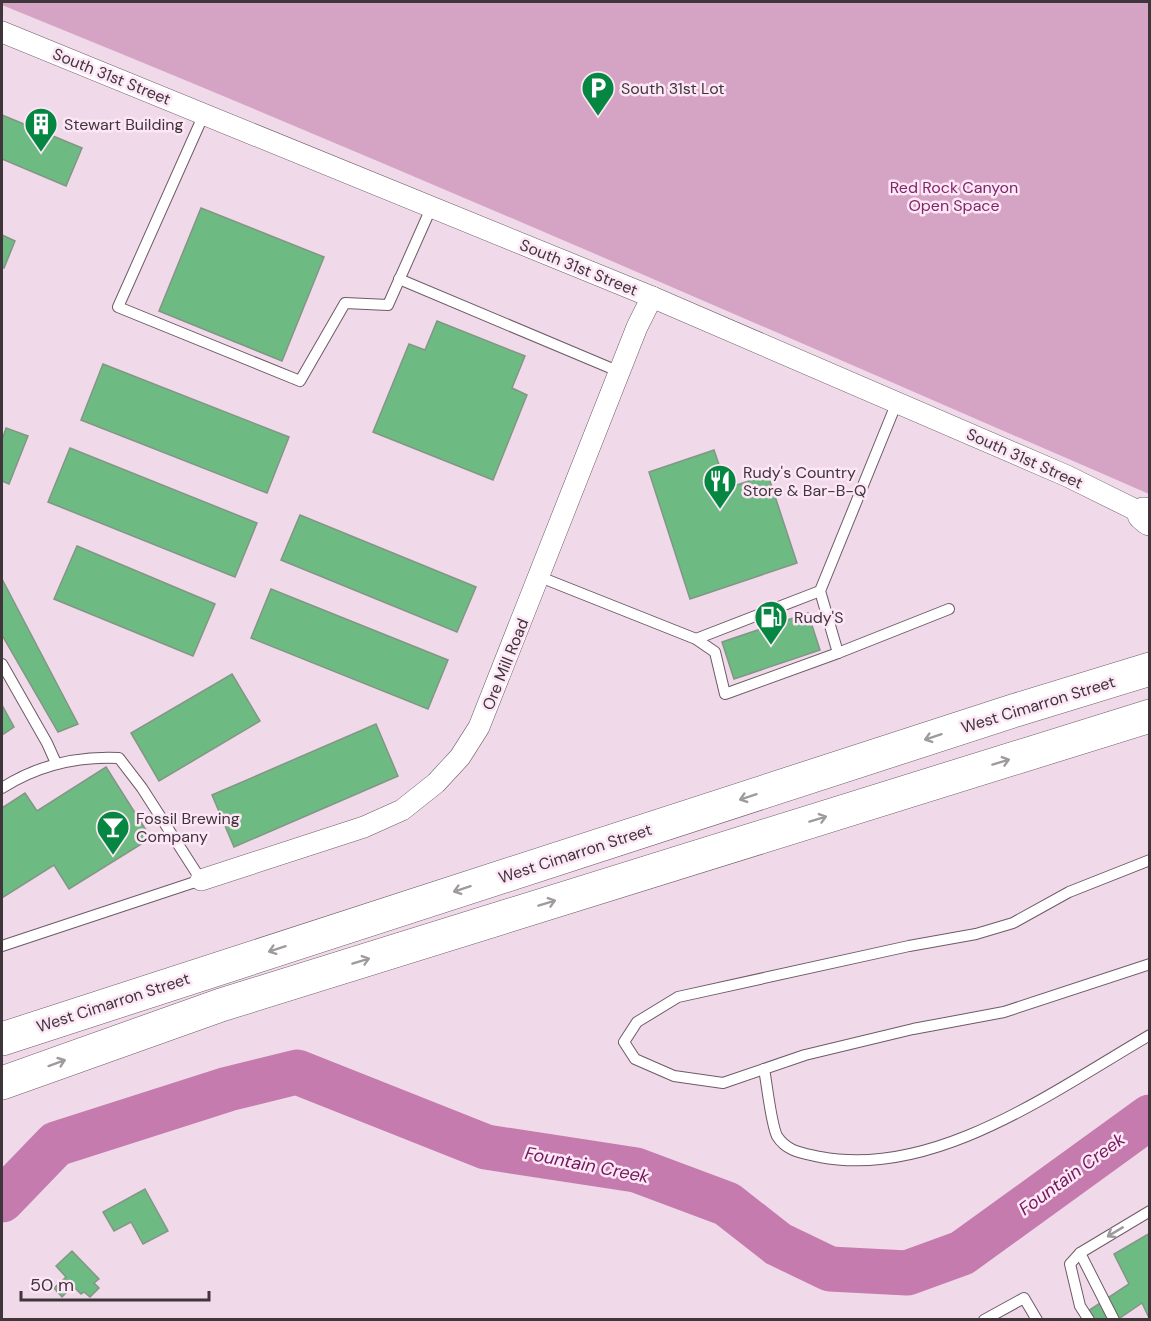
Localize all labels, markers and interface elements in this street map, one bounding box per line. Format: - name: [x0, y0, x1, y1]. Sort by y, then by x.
- street label: South 31st Street: [50, 43, 174, 110]
- parking icon: South 31st Lot: [580, 70, 616, 117]
- place label: South 31st Lot: [621, 78, 725, 99]
- building icon: Stewart Building: [23, 106, 59, 153]
- place label: Stewart Building: [64, 114, 183, 135]
- park label: Red Rock Canyon Open Space: [890, 177, 1018, 216]
- street label: South 31st Street: [517, 234, 641, 301]
- street label: South 31st Street: [963, 423, 1086, 494]
- place label: Rudy's Country Store & Bar-B-Q: [743, 462, 866, 501]
- restaurant icon: Rudy's Country Store & Bar-B-Q: [702, 463, 738, 510]
- fuel station icon: Rudy'S: [753, 599, 789, 646]
- place label: Rudy'S: [794, 607, 843, 628]
- street label: Ore Mill Road: [478, 615, 533, 713]
- street label: West Cimarron Street: [959, 671, 1118, 738]
- one-way arrow: [924, 732, 943, 743]
- one-way arrow: [991, 756, 1010, 767]
- one-way arrow: [739, 792, 758, 803]
- place label: Fossil Brewing Company: [136, 808, 240, 847]
- bar icon: Fossil Brewing Company: [95, 809, 131, 856]
- one-way arrow: [808, 813, 827, 824]
- street label: West Cimarron Street: [496, 819, 655, 888]
- one-way arrow: [453, 884, 472, 895]
- one-way arrow: [537, 897, 556, 908]
- one-way arrow: [268, 945, 287, 956]
- one-way arrow: [351, 955, 370, 966]
- street label: West Cimarron Street: [34, 968, 193, 1037]
- one-way arrow: [47, 1057, 65, 1068]
- water label: Fountain Creek: [1014, 1127, 1131, 1221]
- water label: Fountain Creek: [523, 1141, 652, 1189]
- one-way arrow: [1107, 1226, 1124, 1238]
- scale bar: [21, 1264, 208, 1302]
- text: 50 m: [30, 1273, 74, 1297]

